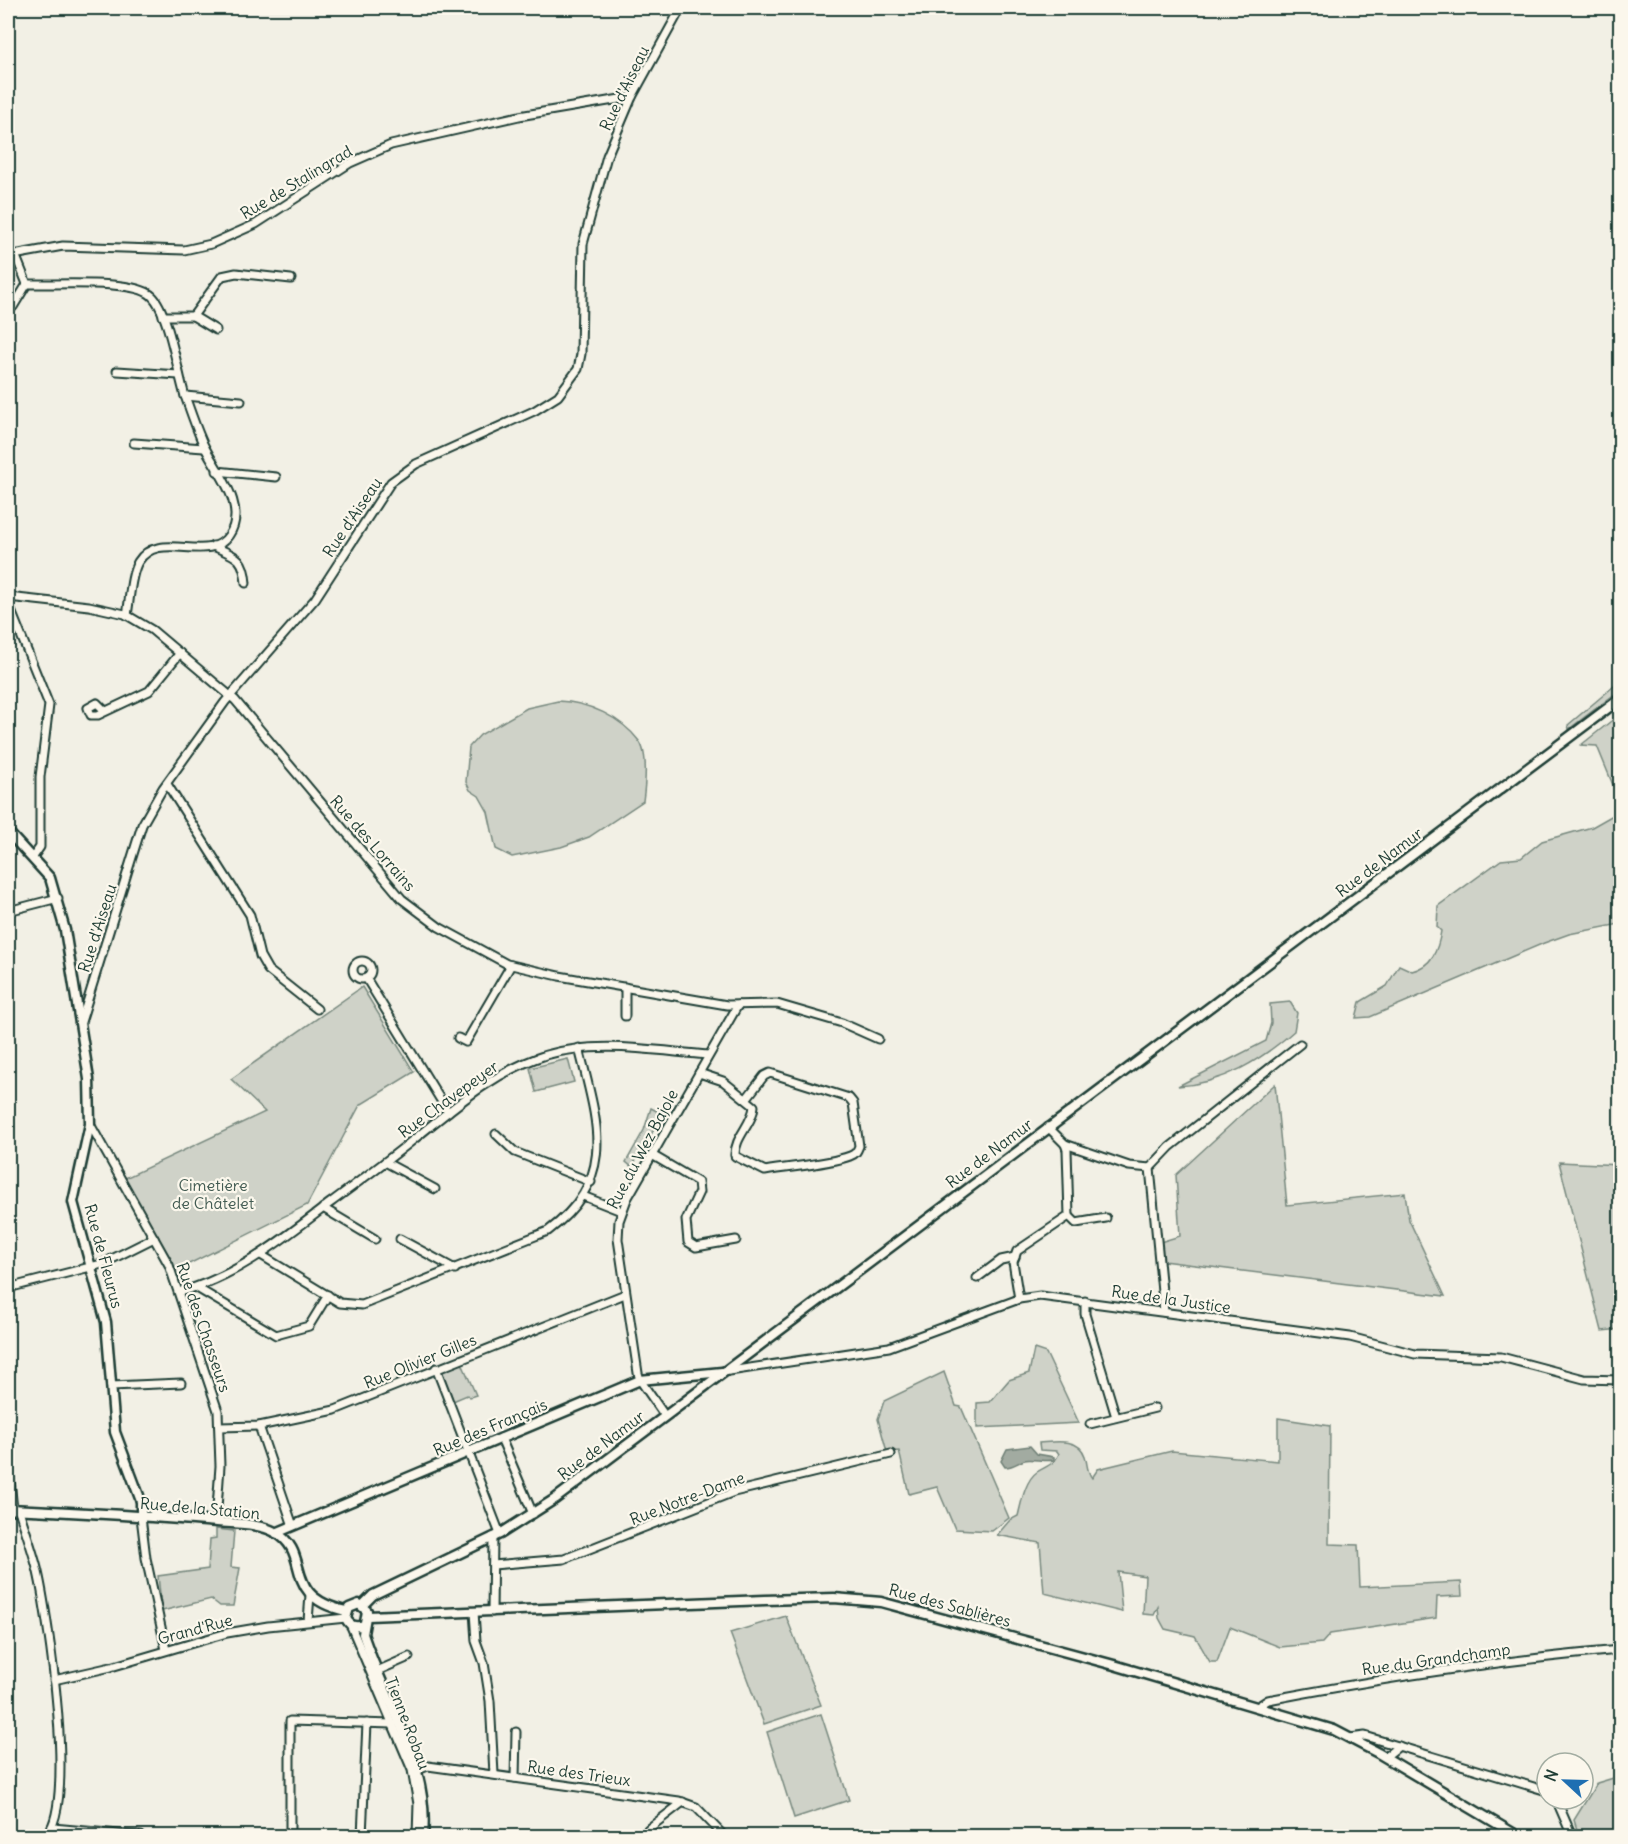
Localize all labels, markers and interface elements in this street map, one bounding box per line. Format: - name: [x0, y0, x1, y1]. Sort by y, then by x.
- street label: Rue d'Aiseau: [595, 42, 653, 134]
- street label: Rue de Stalingrad: [236, 141, 356, 223]
- street label: Rue d'Aiseau: [318, 473, 386, 561]
- street label: Rue des Lorrains: [326, 791, 420, 895]
- street label: Rue de Namur: [1332, 823, 1427, 901]
- street label: Rue d'Aiseau: [73, 881, 121, 975]
- street label: Rue Chavepeyer: [394, 1056, 502, 1142]
- street label: Rue du Wez Bajole: [602, 1086, 682, 1212]
- street label: Rue de Namur: [942, 1114, 1037, 1192]
- park label: Cimetière de Châtelet: [172, 1175, 255, 1213]
- street label: Rue de Fleurus: [80, 1202, 128, 1310]
- street label: Rue des Chasseurs: [172, 1259, 236, 1395]
- street label: Rue de la Justice: [1110, 1281, 1232, 1317]
- street label: Rue Olivier Gilles: [361, 1329, 479, 1393]
- street label: Rue des Français: [430, 1394, 550, 1460]
- street label: Rue de Namur: [554, 1406, 649, 1484]
- street label: Rue Notre-Dame: [627, 1467, 747, 1529]
- street label: Rue de la Station: [139, 1493, 261, 1523]
- street label: Rue des Sablières: [887, 1579, 1013, 1631]
- street label: Grand'Rue: [155, 1609, 235, 1649]
- street label: Rue du Grandchamp: [1360, 1639, 1512, 1679]
- street label: Tienne Robau: [381, 1674, 435, 1772]
- north arrow: [1535, 1751, 1595, 1811]
- street label: Rue des Trieux: [526, 1756, 632, 1790]
- text: N: [1540, 1767, 1562, 1784]

